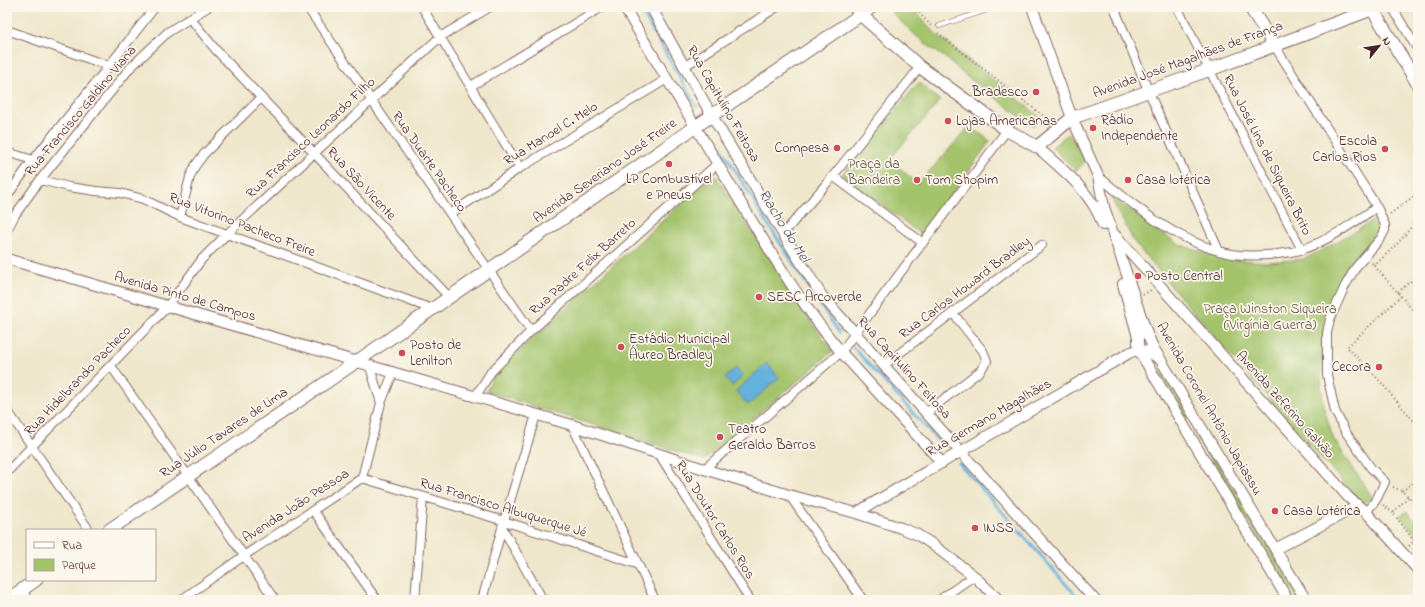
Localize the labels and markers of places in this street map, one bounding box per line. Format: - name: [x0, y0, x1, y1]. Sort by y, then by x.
- place label: Bradesco: [971, 82, 1028, 103]
- marker: Bradesco: [1031, 87, 1041, 97]
- place label: Rádio Independente: [1101, 110, 1179, 147]
- place label: Lojas Americanas: [956, 111, 1057, 132]
- marker: Lojas Americanas: [943, 116, 953, 126]
- marker: Rádio Independente: [1088, 123, 1098, 133]
- place label: Escola Carlos Rios: [1312, 131, 1377, 168]
- place label: Compesa: [775, 138, 829, 159]
- marker: Compesa: [832, 143, 842, 153]
- marker: Escola Carlos Rios: [1380, 144, 1390, 154]
- marker: LP Combustível e Pneus: [664, 159, 674, 169]
- place label: LP Combustível e Pneus: [626, 169, 712, 206]
- place label: Tom Shopim: [925, 170, 998, 191]
- place label: Casa lotérica: [1136, 170, 1211, 191]
- marker: Tom Shopim: [912, 175, 922, 185]
- marker: Casa lotérica: [1123, 175, 1133, 185]
- place label: Posto Central: [1146, 266, 1223, 287]
- marker: Posto Central: [1133, 271, 1143, 281]
- place label: SESC Arcoverde: [767, 287, 862, 308]
- marker: SESC Arcoverde: [754, 292, 764, 302]
- place label: Estádio Municipal Áureo Bradley: [629, 329, 730, 367]
- place label: Posto de Lenilton: [410, 335, 462, 372]
- marker: Estádio Municipal Áureo Bradley: [616, 342, 626, 352]
- marker: Posto de Lenilton: [397, 348, 407, 358]
- place label: Cecora: [1332, 357, 1371, 378]
- marker: Cecora: [1374, 362, 1384, 372]
- place label: Teatro Geraldo Barros: [728, 419, 816, 456]
- marker: Teatro Geraldo Barros: [715, 432, 725, 442]
- place label: Casa Lotérica: [1283, 501, 1361, 522]
- marker: Casa Lotérica: [1270, 506, 1280, 516]
- place label: INSS: [983, 518, 1014, 539]
- marker: INSS: [970, 523, 980, 533]

